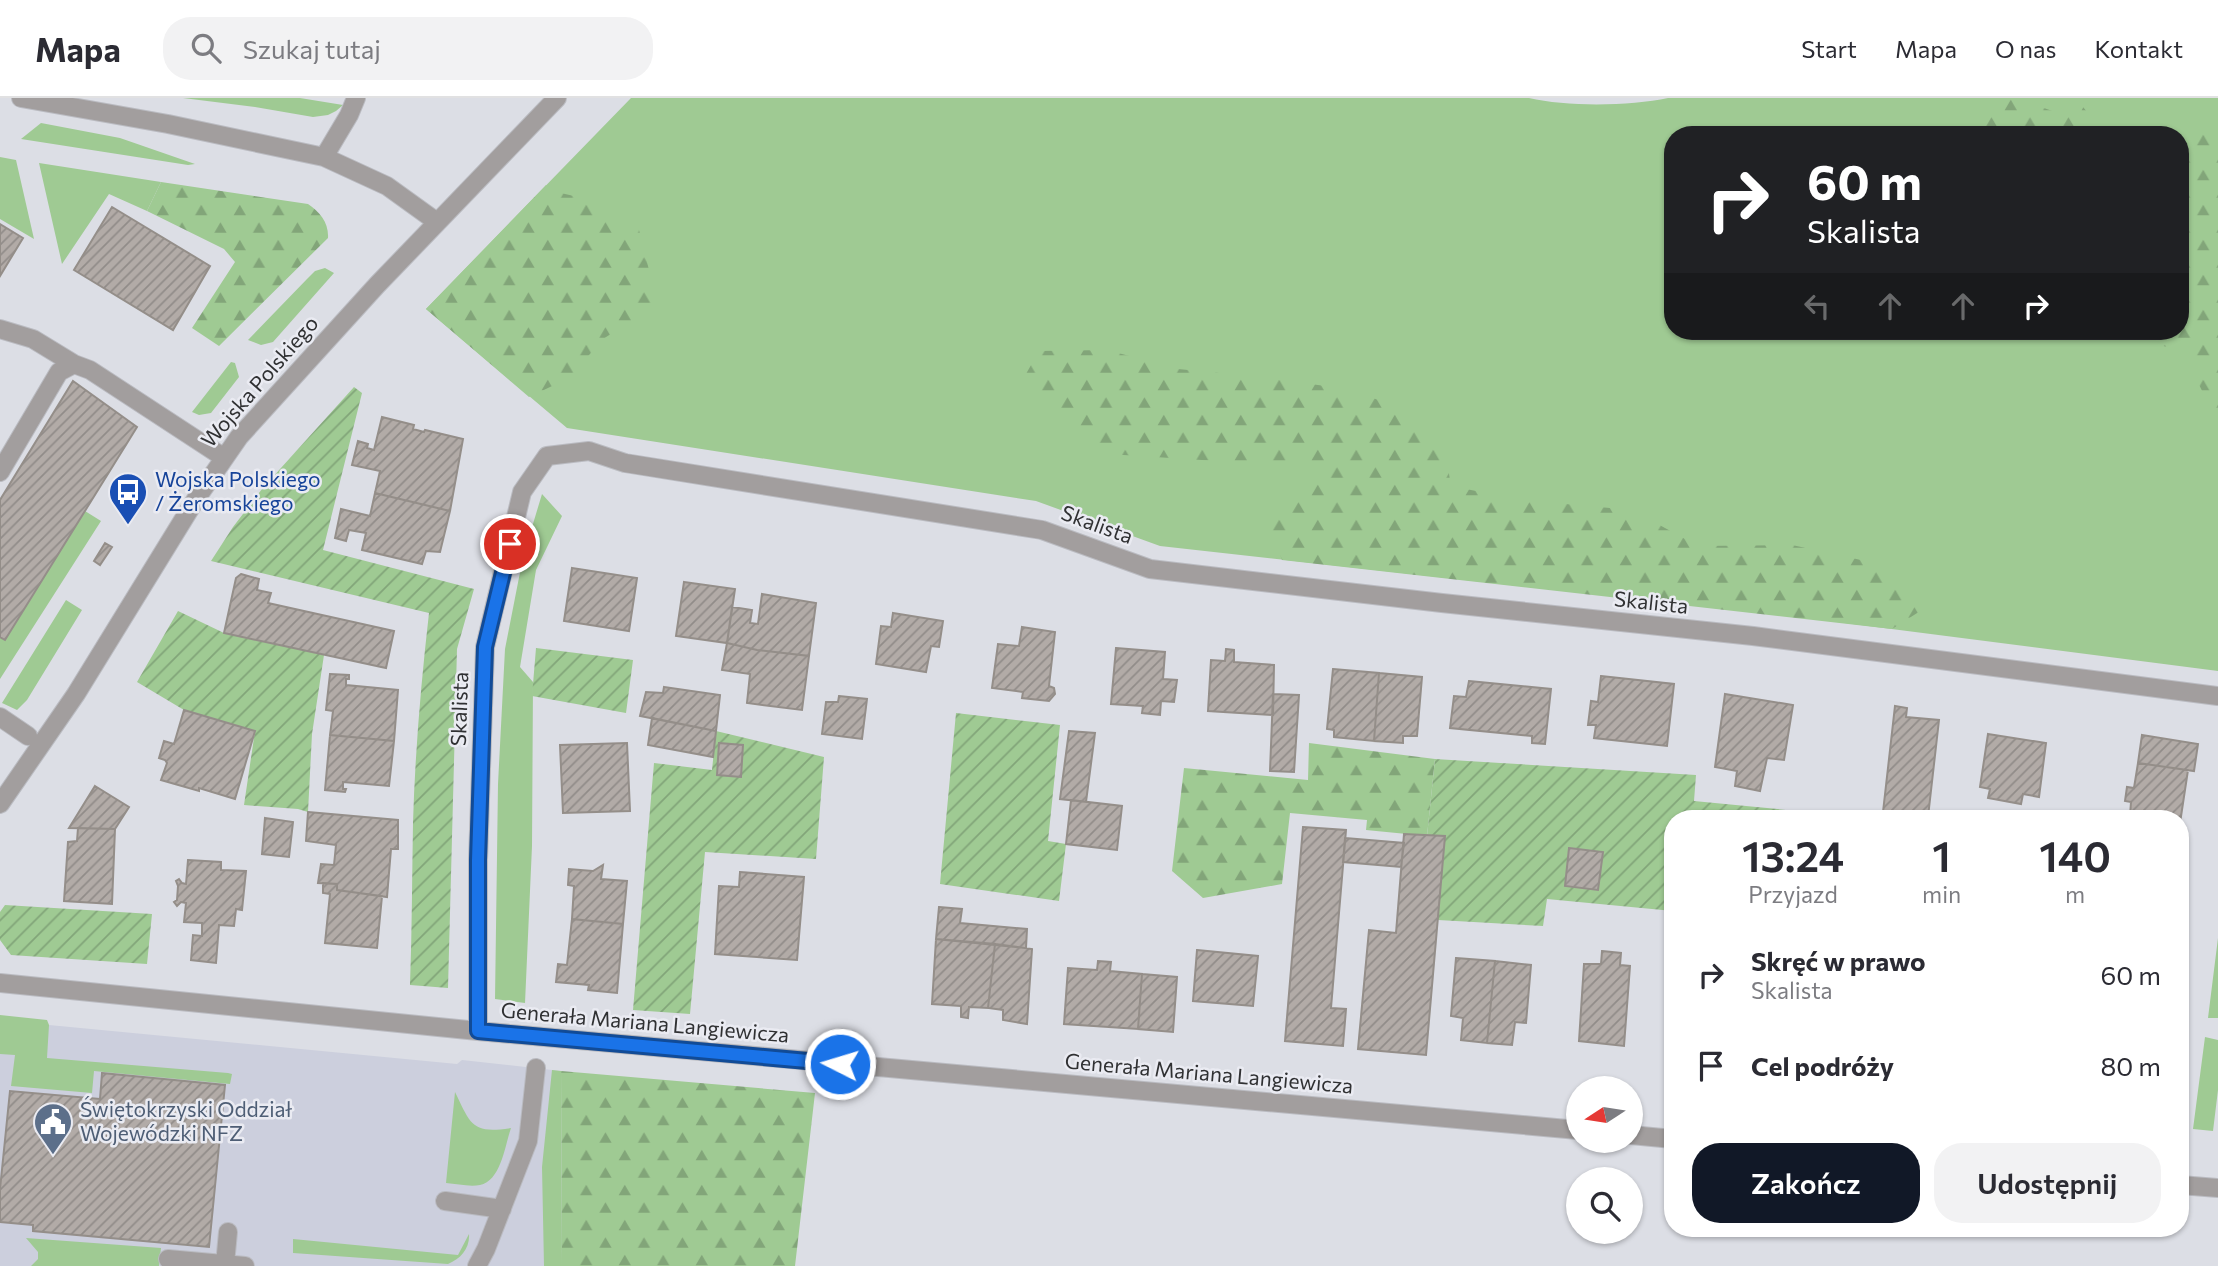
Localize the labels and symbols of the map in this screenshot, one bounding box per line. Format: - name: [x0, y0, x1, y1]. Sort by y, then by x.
- street label: Wojska Polskiego: [195, 310, 323, 452]
- place label: Wojska Polskiego / Żeromskiego: [155, 466, 321, 515]
- bus stop icon: Wojska Polskiego / Żeromskiego: [107, 471, 149, 526]
- street label: Skalista: [1058, 499, 1137, 548]
- pin: [480, 514, 540, 574]
- street label: Skalista: [1613, 585, 1690, 618]
- street label: Skalista: [445, 671, 472, 747]
- street label: Generała Mariana Langiewicza: [500, 996, 790, 1047]
- position arrow: [803, 1027, 877, 1101]
- street label: Generała Mariana Langiewicza: [1064, 1047, 1354, 1098]
- north arrow: [1566, 1076, 1643, 1153]
- place label: Świętokrzyski Oddział Wojewódzki NFZ: [80, 1096, 293, 1145]
- public building icon: Świętokrzyski Oddział Wojewódzki NFZ: [32, 1101, 74, 1156]

